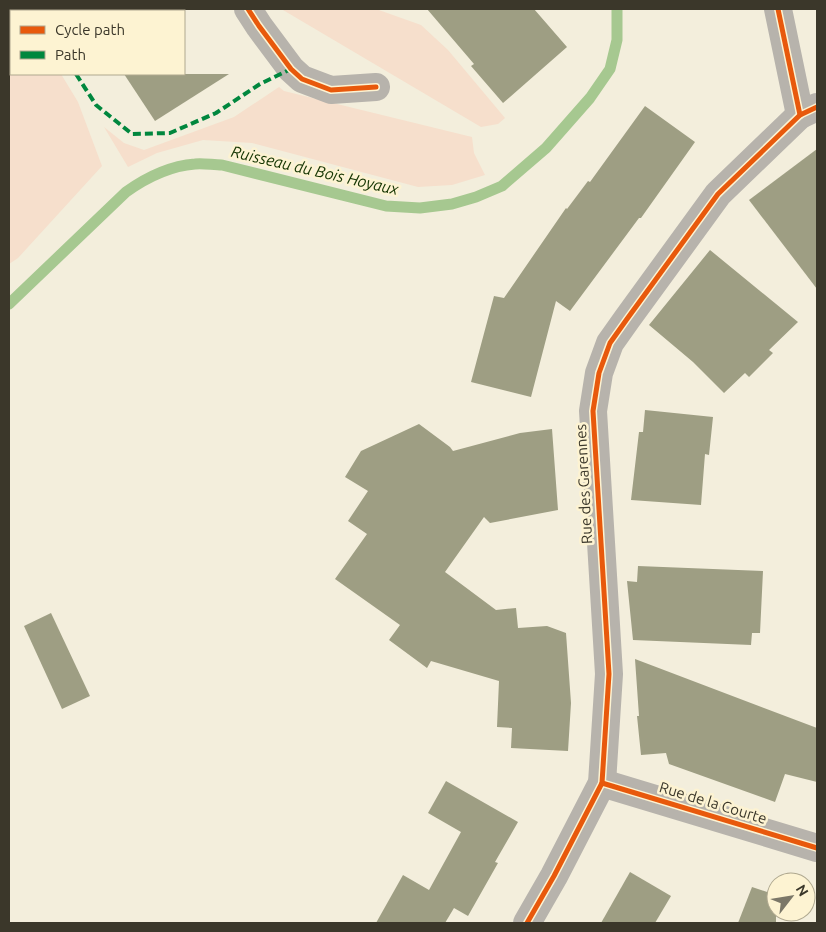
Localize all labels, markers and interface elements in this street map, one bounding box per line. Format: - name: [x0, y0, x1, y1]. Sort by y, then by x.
- legend: [10, 10, 185, 75]
- text: Cycle path: [55, 21, 125, 38]
- text: Path: [55, 46, 86, 63]
- water label: Ruisseau du Bois Hoyaux: [230, 142, 401, 198]
- street label: Rue des Garennes: [572, 424, 595, 544]
- street label: Rue de la Courte: [657, 778, 769, 827]
- north arrow: [766, 872, 816, 922]
- text: N: [793, 882, 812, 899]

